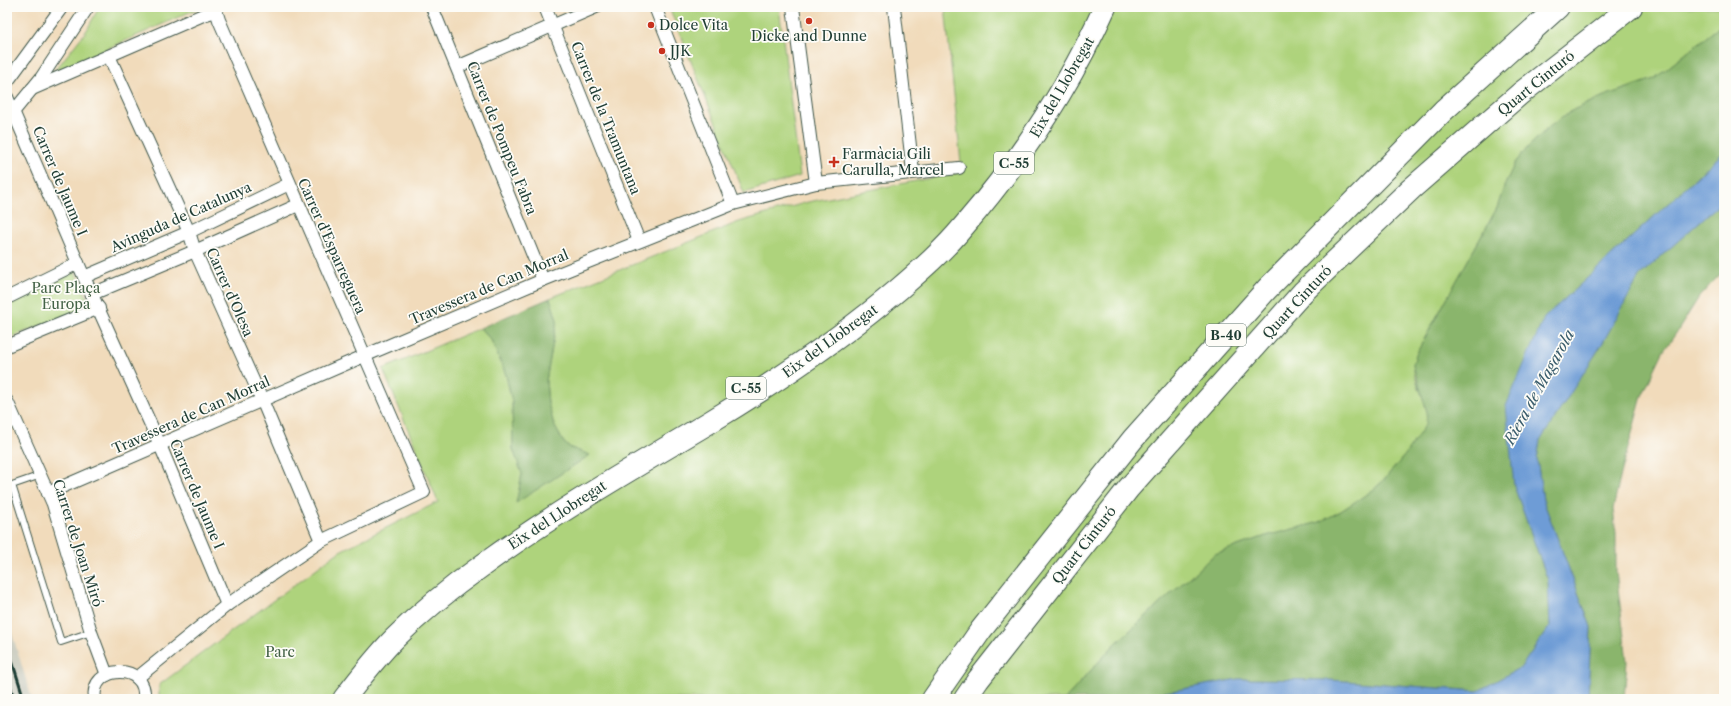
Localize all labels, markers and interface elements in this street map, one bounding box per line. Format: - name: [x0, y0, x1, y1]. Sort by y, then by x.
- place label: Dolce Vita: [659, 16, 729, 34]
- marker: Dicke and Dunne: [804, 16, 814, 26]
- marker: Dolce Vita: [646, 20, 656, 30]
- place label: Dicke and Dunne: [751, 27, 867, 45]
- street label: Eix del Llobregat: [1026, 33, 1098, 141]
- street label: Carrer de la Tramuntana: [567, 39, 645, 198]
- place label: JJK: [668, 42, 692, 60]
- marker: JJK: [657, 46, 667, 56]
- street label: Quart Cinturó: [1494, 46, 1578, 120]
- street label: Carrer de Pompeu Fabra: [463, 59, 541, 218]
- street label: Carrer de Jaume I: [29, 123, 91, 239]
- place label: Farmàcia Gili Carulla, Marcel: [842, 145, 944, 179]
- road number: C-55: [994, 152, 1034, 174]
- marker: Farmàcia Gili Carulla, Marcel: [829, 157, 839, 167]
- street label: Carrer d'Esparreguera: [294, 175, 370, 317]
- street label: Avinguda de Catalunya: [107, 178, 255, 257]
- street label: Carrer d'Olesa: [202, 245, 258, 340]
- street label: Travessera de Can Morral: [407, 245, 571, 329]
- street label: Quart Cinturó: [1258, 262, 1336, 342]
- park label: Parc Plaça Europa: [32, 279, 101, 313]
- street label: Eix del Llobregat: [779, 300, 881, 382]
- road number: B-40: [1206, 324, 1246, 346]
- water label: Riera de Magarola: [1499, 326, 1578, 449]
- street label: Travessera de Can Morral: [109, 372, 273, 458]
- road number: C-55: [726, 377, 766, 399]
- street label: Carrer de Jaume I: [166, 436, 228, 552]
- street label: Carrer de Joan Miró: [49, 477, 107, 609]
- street label: Eix del Llobregat: [505, 477, 610, 553]
- street label: Quart Cinturó: [1048, 502, 1120, 588]
- park label: Parc: [265, 643, 295, 661]

